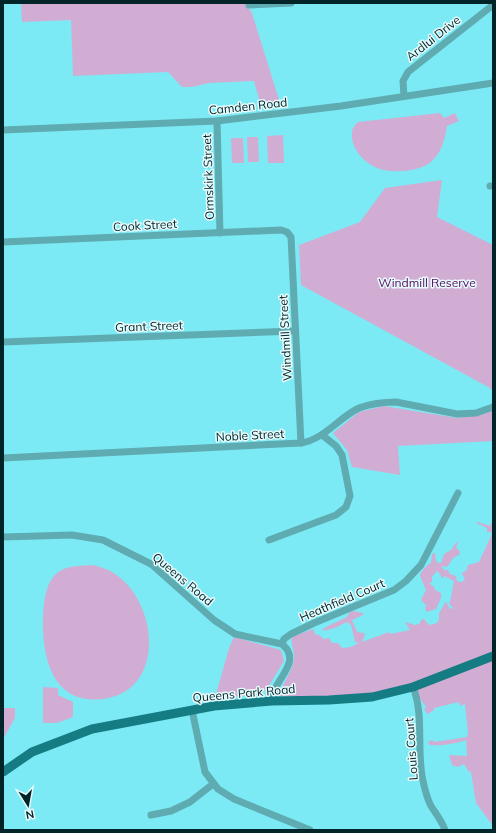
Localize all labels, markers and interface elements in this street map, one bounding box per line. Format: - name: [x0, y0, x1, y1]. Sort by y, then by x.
- street label: Ardlui Drive: [403, 12, 463, 64]
- street label: Camden Road: [208, 94, 288, 118]
- street label: Ormskirk Street: [199, 134, 217, 220]
- street label: Cook Street: [113, 216, 177, 234]
- park label: Windmill Reserve: [378, 275, 476, 290]
- street label: Windmill Street: [275, 295, 295, 381]
- street label: Grant Street: [115, 317, 183, 335]
- street label: Noble Street: [215, 426, 285, 444]
- street label: Queens Road: [150, 549, 216, 609]
- street label: Heathfield Court: [297, 575, 387, 625]
- street label: Queens Park Road: [192, 681, 296, 705]
- street label: Louis Court: [401, 717, 421, 781]
- north arrow: [8, 785, 48, 825]
- text: N: [24, 807, 35, 822]

